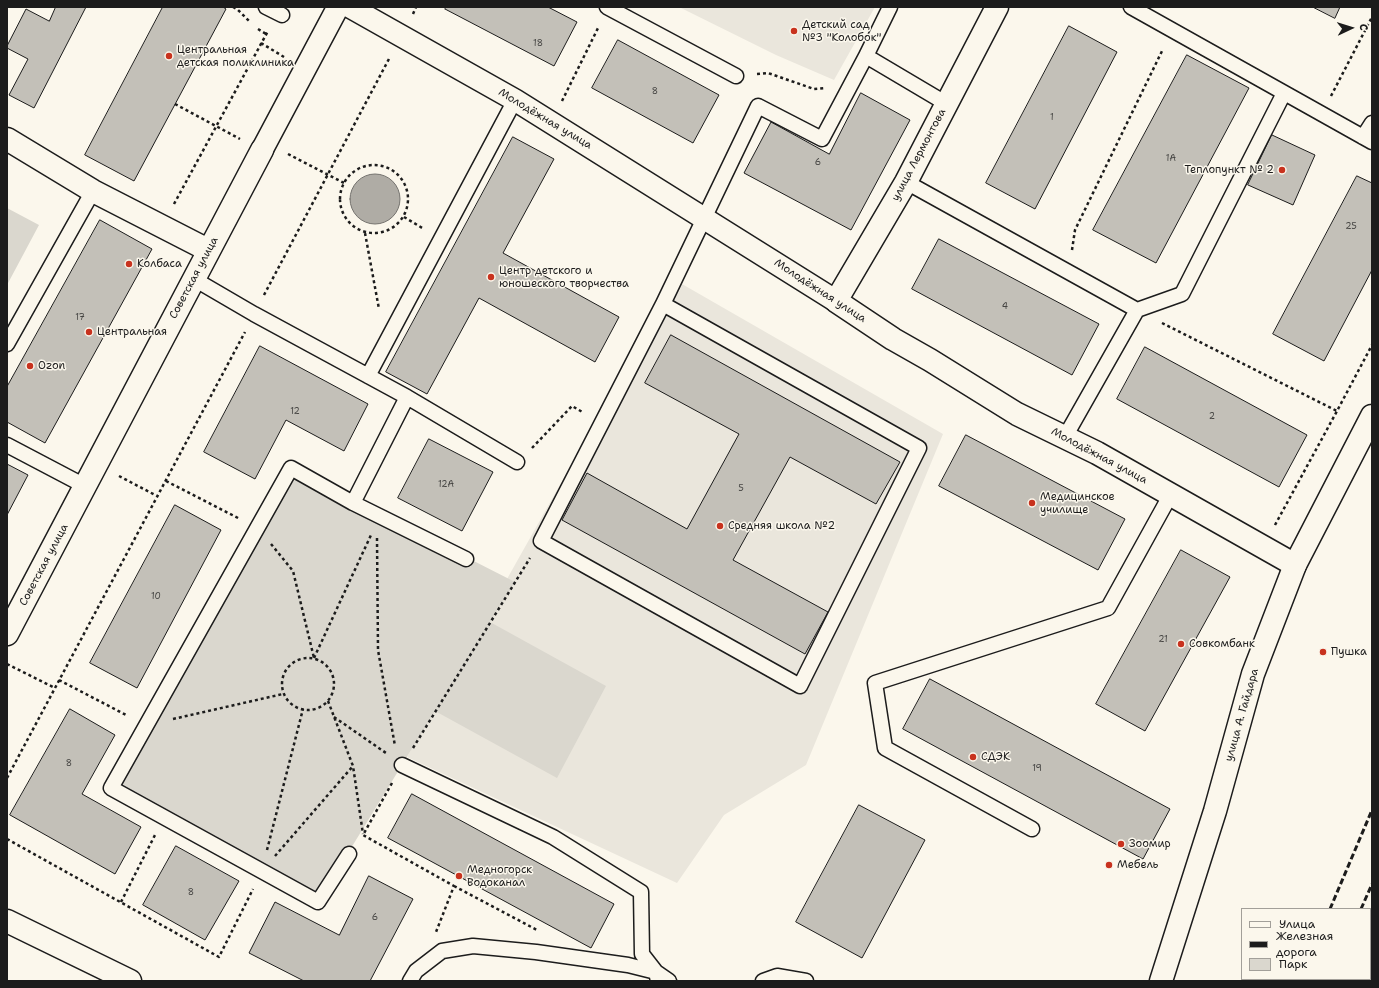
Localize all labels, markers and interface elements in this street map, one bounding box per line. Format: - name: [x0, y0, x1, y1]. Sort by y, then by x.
- north arrow: [1331, 8, 1371, 48]
- place label: Детский сад №3 "Колобок": [802, 18, 881, 44]
- text: С: [1356, 23, 1371, 31]
- marker: Детский сад №3 "Колобок": [789, 26, 799, 36]
- house number: 18: [533, 39, 543, 49]
- place label: Центральная детская поликлиника: [177, 43, 294, 69]
- marker: Центральная детская поликлиника: [164, 51, 174, 61]
- street label: Молодёжная улица: [496, 86, 594, 152]
- house number: 8: [652, 87, 658, 97]
- street label: улица Лермонтова: [889, 107, 949, 203]
- house number: 1: [1050, 113, 1054, 123]
- house number: 1А: [1166, 154, 1176, 164]
- house number: 6: [815, 158, 821, 168]
- place label: Теплопункт № 2: [1185, 163, 1274, 177]
- marker: Теплопункт № 2: [1277, 165, 1287, 175]
- house number: 25: [1345, 222, 1357, 232]
- street label: Советская улица: [167, 235, 221, 321]
- street label: Молодёжная улица: [772, 256, 868, 326]
- place label: Колбаса: [137, 257, 182, 271]
- marker: Колбаса: [124, 259, 134, 269]
- place label: Центр детского и юношеского творчества: [499, 264, 629, 290]
- marker: Центр детского и юношеского творчества: [486, 272, 496, 282]
- house number: 4: [1002, 302, 1008, 312]
- house number: 17: [75, 313, 85, 323]
- place label: Центральная: [97, 325, 167, 339]
- marker: Центральная: [84, 327, 94, 337]
- place label: Ozon: [38, 359, 65, 373]
- marker: Ozon: [25, 361, 35, 371]
- house number: 12: [290, 407, 300, 417]
- house number: 2: [1209, 412, 1215, 422]
- street label: Молодёжная улица: [1049, 425, 1149, 487]
- house number: 12А: [438, 480, 454, 490]
- house number: 5: [738, 484, 744, 494]
- place label: Медицинское училище: [1040, 490, 1115, 516]
- marker: Медицинское училище: [1027, 498, 1037, 508]
- place label: Средняя школа №2: [728, 519, 835, 533]
- marker: Средняя школа №2: [715, 521, 725, 531]
- street label: Советская улица: [17, 522, 71, 608]
- house number: 10: [151, 592, 161, 602]
- house number: 21: [1158, 635, 1168, 645]
- place label: Совкомбанк: [1189, 637, 1255, 651]
- marker: Совкомбанк: [1176, 639, 1186, 649]
- place label: Пушка: [1331, 645, 1367, 659]
- marker: Пушка: [1318, 647, 1328, 657]
- street label: улица А. Гайдара: [1222, 667, 1262, 763]
- place label: СДЭК: [981, 750, 1010, 764]
- marker: СДЭК: [968, 752, 978, 762]
- house number: 8: [66, 759, 72, 769]
- house number: 19: [1032, 764, 1042, 774]
- place label: Зоомир: [1129, 837, 1171, 851]
- marker: Зоомир: [1116, 839, 1126, 849]
- place label: Мебель: [1117, 858, 1158, 872]
- marker: Мебель: [1104, 860, 1114, 870]
- place label: Медногорск Водоканал: [467, 863, 532, 889]
- marker: Медногорск Водоканал: [454, 871, 464, 881]
- house number: 8: [188, 888, 194, 898]
- legend: [1241, 908, 1371, 980]
- house number: 6: [372, 913, 378, 923]
- text: Улица: [1279, 916, 1315, 932]
- text: Железная дорога: [1276, 928, 1333, 960]
- text: Парк: [1279, 956, 1307, 972]

